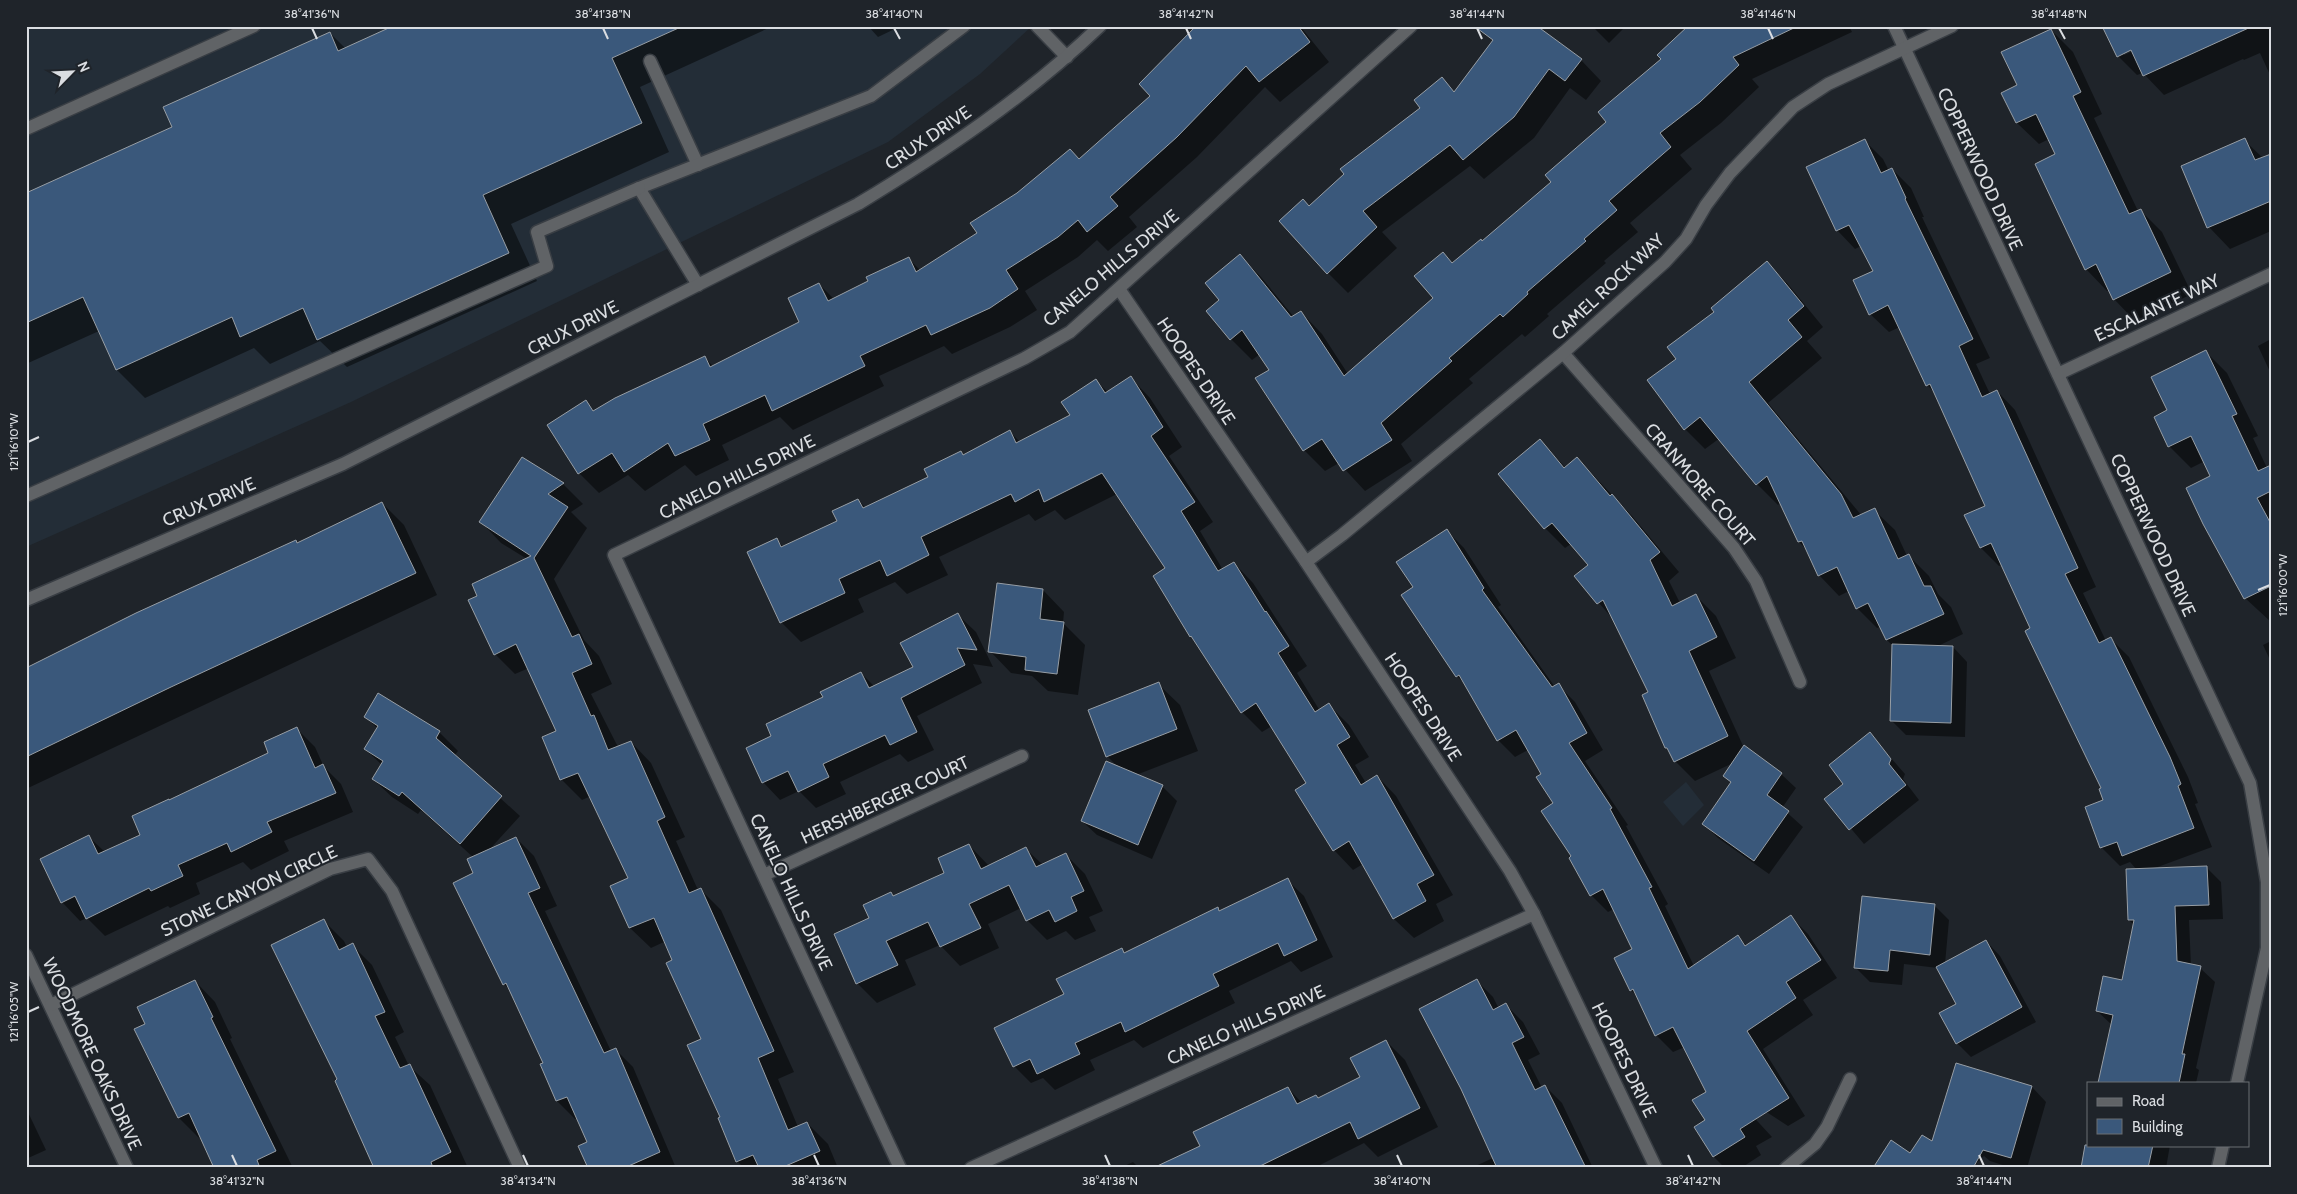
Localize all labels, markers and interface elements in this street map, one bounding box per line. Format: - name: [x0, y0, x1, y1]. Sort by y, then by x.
- text: 38°41'36"N: [284, 6, 340, 21]
- text: 38°41'38"N: [575, 6, 631, 21]
- text: 38°41'40"N: [865, 6, 923, 21]
- text: 38°41'42"N: [1158, 6, 1214, 21]
- text: 38°41'44"N: [1449, 6, 1505, 21]
- text: 38°41'46"N: [1740, 6, 1796, 21]
- text: 38°41'48"N: [2031, 6, 2087, 21]
- north arrow: [48, 48, 98, 98]
- text: N: [74, 59, 94, 75]
- street label: COPPERWOOD DRIVE: [1933, 84, 2027, 254]
- street label: CRUX DRIVE: [881, 101, 975, 175]
- street label: CANELO HILLS DRIVE: [1039, 205, 1183, 331]
- street label: CAMEL ROCK WAY: [1547, 229, 1670, 345]
- street label: ESCALANTE WAY: [2091, 269, 2224, 347]
- street label: CRUX DRIVE: [524, 296, 622, 360]
- street label: HOOPES DRIVE: [1152, 313, 1240, 429]
- text: 121°16'10"W: [6, 412, 21, 471]
- street label: CRANMORE COURT: [1640, 419, 1760, 552]
- street label: CANELO HILLS DRIVE: [655, 430, 819, 524]
- street label: COPPERWOOD DRIVE: [2106, 450, 2200, 620]
- street label: CRUX DRIVE: [159, 472, 259, 532]
- text: 121°16'00"W: [2275, 553, 2290, 616]
- street label: HOOPES DRIVE: [1380, 649, 1466, 765]
- street label: HERSHBERGER COURT: [797, 751, 973, 849]
- street label: CANELO HILLS DRIVE: [745, 810, 837, 974]
- street label: STONE CANYON CIRCLE: [157, 840, 341, 942]
- street label: WOODMORE OAKS DRIVE: [38, 954, 146, 1154]
- street label: CANELO HILLS DRIVE: [1164, 980, 1328, 1070]
- text: 121°16'05"W: [6, 981, 21, 1042]
- street label: HOOPES DRIVE: [1587, 999, 1661, 1121]
- legend: [2087, 1082, 2250, 1146]
- text: Road: [2132, 1092, 2165, 1110]
- text: Building: [2132, 1118, 2183, 1136]
- text: 38°41'32"N: [210, 1173, 264, 1188]
- text: 38°41'34"N: [500, 1173, 556, 1188]
- text: 38°41'36"N: [791, 1173, 847, 1188]
- text: 38°41'38"N: [1082, 1173, 1138, 1188]
- text: 38°41'40"N: [1373, 1173, 1431, 1188]
- text: 38°41'42"N: [1665, 1173, 1721, 1188]
- text: 38°41'44"N: [1956, 1173, 2012, 1188]

